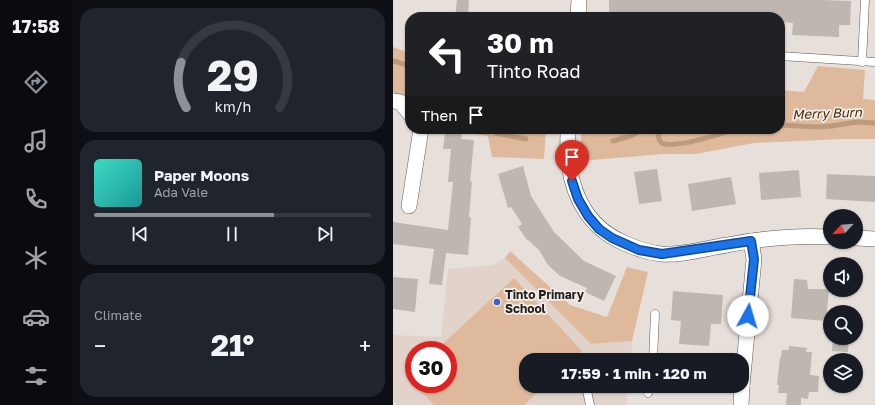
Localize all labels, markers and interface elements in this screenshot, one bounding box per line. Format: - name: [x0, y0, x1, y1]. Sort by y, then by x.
- text: 17:58: [12, 15, 60, 37]
- text: 30 m: [487, 26, 554, 59]
- icon: left: [421, 28, 473, 80]
- text: 29: [207, 50, 258, 100]
- text: Tinto Road: [487, 60, 580, 82]
- icon: directions: [22, 68, 50, 96]
- text: km/h: [214, 98, 251, 115]
- icon: arrive: [465, 104, 487, 126]
- water label: Merry Burn: [792, 104, 863, 122]
- text: Then: [421, 106, 457, 124]
- icon: music: [22, 127, 50, 155]
- pin: [555, 140, 589, 181]
- icon: arrive: [561, 146, 583, 168]
- text: Paper Moons: [154, 166, 249, 184]
- text: Ada Vale: [154, 184, 208, 200]
- icon: phone: [22, 185, 50, 213]
- north arrow: [823, 209, 863, 249]
- map controls: [823, 209, 863, 393]
- icon: previous: [129, 223, 151, 245]
- icon: pause: [221, 223, 243, 245]
- icon: next: [314, 223, 336, 245]
- icon: climate: [22, 244, 50, 272]
- button: sound: [823, 257, 863, 297]
- place label: Tinto Primary School: [505, 287, 585, 316]
- position arrow: [727, 295, 769, 337]
- marker: Tinto Primary School: [492, 297, 502, 307]
- icon: car: [22, 303, 50, 331]
- button: search: [823, 305, 863, 345]
- text: Climate: [94, 307, 142, 323]
- text: 21°: [211, 327, 254, 363]
- text: −: [94, 332, 106, 359]
- text: +: [359, 332, 371, 359]
- speed limit sign: 30: [405, 341, 457, 393]
- button: layers: [823, 353, 863, 393]
- icon: filters: [22, 362, 50, 390]
- text: 17:59 · 1 min · 120 m: [561, 364, 707, 382]

